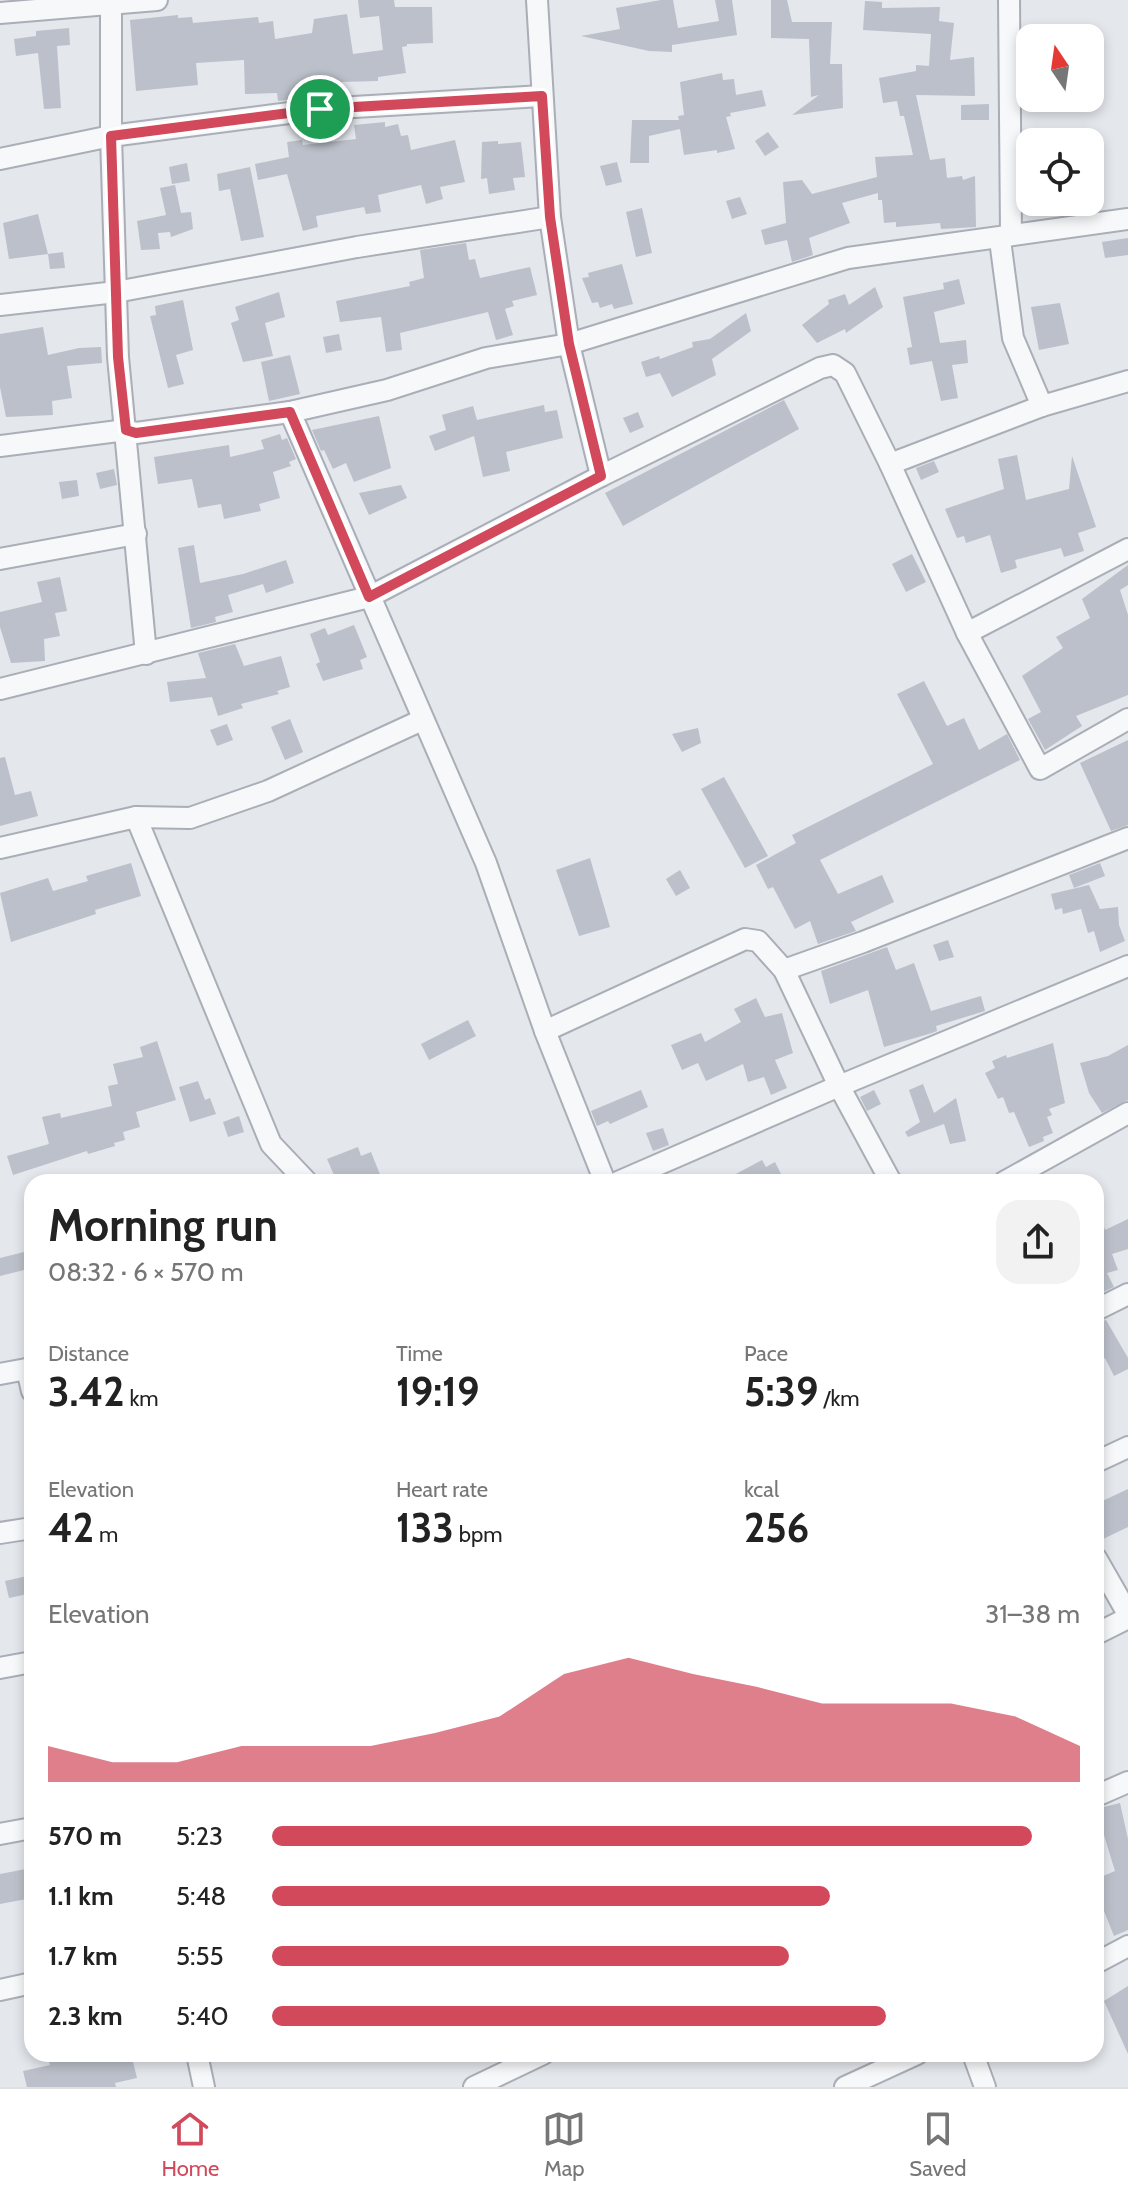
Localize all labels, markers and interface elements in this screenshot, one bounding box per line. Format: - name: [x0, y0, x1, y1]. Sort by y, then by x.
- north arrow: [1016, 24, 1104, 112]
- map controls: [1016, 24, 1104, 216]
- pin: [286, 75, 354, 143]
- icon: arrive: [298, 87, 342, 131]
- button: locate: [1016, 128, 1104, 216]
- text: Morning run: [48, 1199, 278, 1252]
- button: share: [996, 1200, 1080, 1284]
- text: 08:32 · 6 × 570 m: [48, 1256, 244, 1288]
- text: Distance: [48, 1340, 129, 1367]
- text: Time: [396, 1340, 443, 1367]
- text: Pace: [744, 1340, 788, 1367]
- text: 3.42: [48, 1367, 124, 1416]
- text: 19:19: [396, 1367, 479, 1416]
- text: 5:39: [744, 1367, 818, 1416]
- text: km: [124, 1385, 159, 1412]
- text: /km: [818, 1385, 860, 1412]
- text: Elevation: [48, 1476, 134, 1503]
- text: Heart rate: [396, 1476, 488, 1503]
- text: kcal: [744, 1476, 779, 1503]
- text: 42: [48, 1503, 94, 1552]
- text: 133: [396, 1503, 454, 1552]
- text: 256: [744, 1503, 809, 1552]
- text: m: [94, 1521, 118, 1548]
- text: bpm: [454, 1521, 503, 1548]
- text: Elevation: [48, 1598, 150, 1630]
- text: 31–38 m: [985, 1598, 1080, 1630]
- text: 570 m: [48, 1820, 122, 1852]
- text: 5:23: [176, 1820, 223, 1852]
- text: 1.1 km: [48, 1880, 114, 1912]
- text: 5:48: [176, 1880, 226, 1912]
- text: 1.7 km: [48, 1940, 118, 1972]
- text: 5:55: [176, 1940, 224, 1972]
- text: 2.3 km: [48, 2000, 123, 2032]
- text: 5:40: [176, 2000, 229, 2032]
- tab: Home: [161, 2107, 219, 2182]
- tab: Map: [542, 2107, 586, 2182]
- tab: Saved: [909, 2107, 966, 2182]

